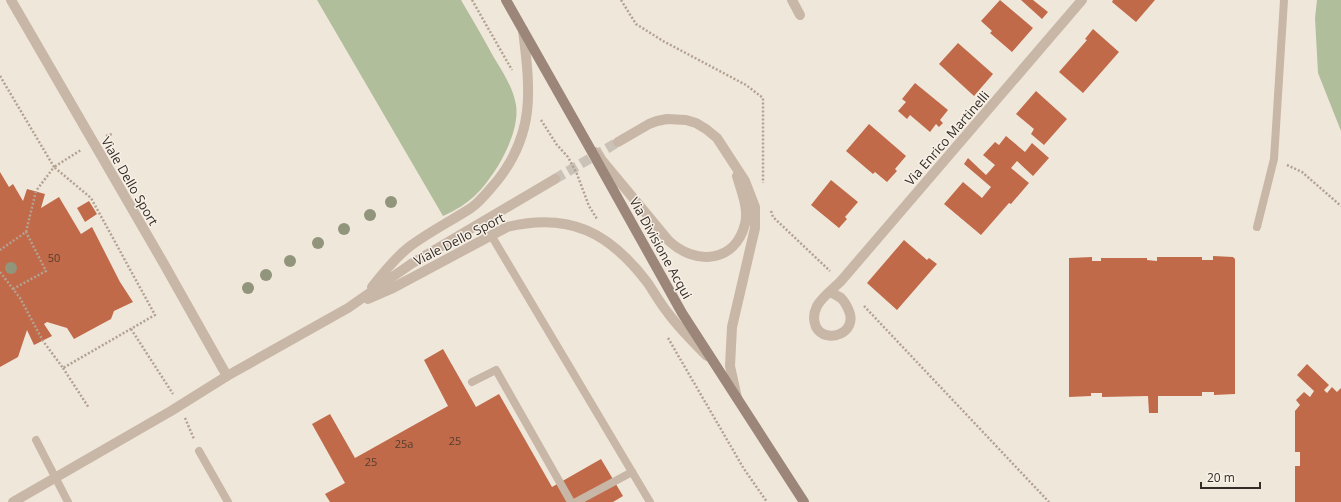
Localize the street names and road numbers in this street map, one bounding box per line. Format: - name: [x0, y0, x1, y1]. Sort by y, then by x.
- street label: Via Enrico Martinelli: [901, 87, 993, 189]
- street label: Viale Dello Sport: [97, 133, 163, 229]
- street label: Via Divisione Acqui: [626, 194, 696, 302]
- street label: Viale Dello Sport: [411, 208, 508, 270]

